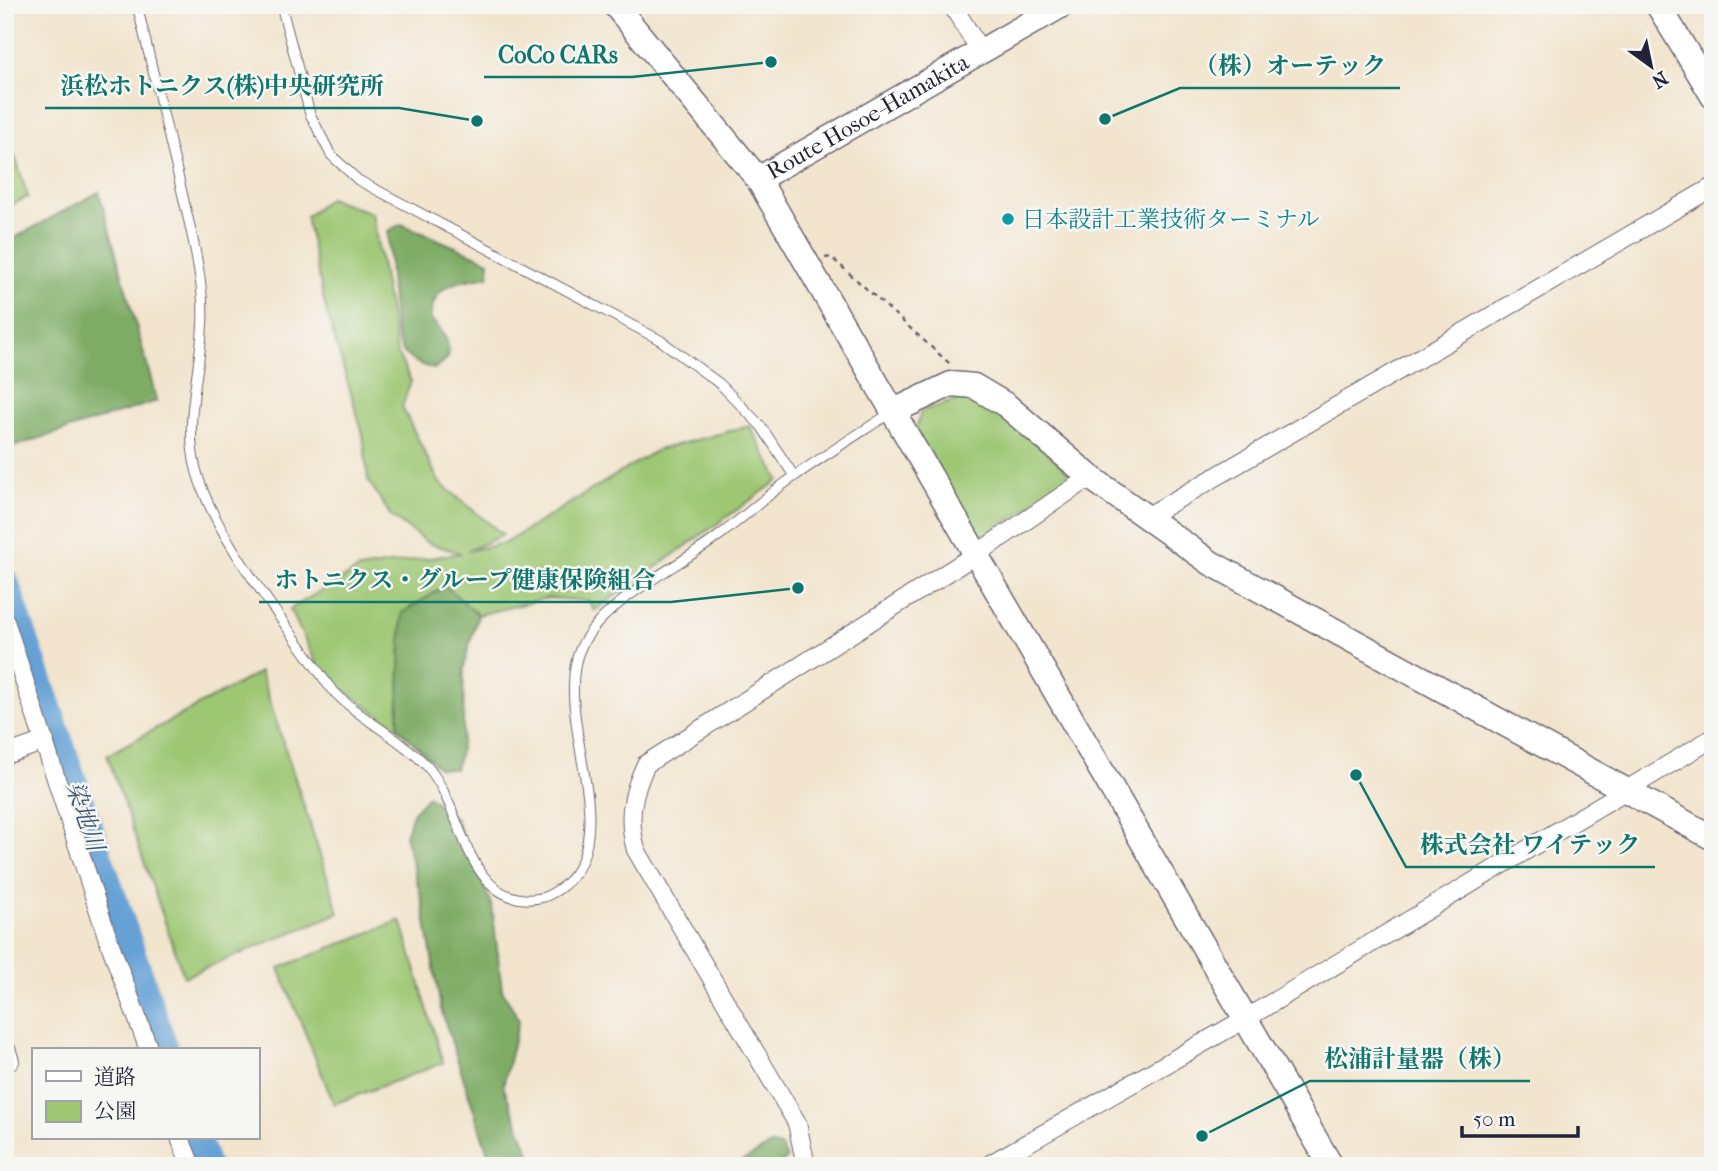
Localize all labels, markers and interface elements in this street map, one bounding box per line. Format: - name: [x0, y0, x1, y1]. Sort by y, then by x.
- callout: CoCo CARs: [484, 32, 632, 77]
- north arrow: [1616, 32, 1686, 102]
- text: CoCo CARs: [498, 41, 618, 69]
- callout: （株）オーテック: [1180, 43, 1400, 88]
- street label: Route Hosoe-Hamakita: [762, 48, 974, 185]
- text: （株）オーテック: [1194, 52, 1386, 80]
- callout: 浜松ホトニクス(株)中央研究所: [45, 63, 399, 108]
- text: N: [1647, 66, 1672, 93]
- text: 浜松ホトニクス(株)中央研究所: [60, 72, 384, 100]
- place label: 日本設計工業技術ターミナル: [1022, 206, 1320, 233]
- marker: 日本設計工業技術ターミナル: [1000, 211, 1016, 227]
- callout: ホトニクス・グループ健康保険組合: [259, 557, 671, 602]
- text: ホトニクス・グループ健康保険組合: [275, 566, 655, 594]
- water label: 染地川: [60, 777, 111, 857]
- callout: 株式会社 ワイテック: [1406, 822, 1655, 867]
- text: 株式会社 ワイテック: [1420, 831, 1640, 859]
- callout: 松浦計量器（株）: [1310, 1036, 1530, 1081]
- text: 松浦計量器（株）: [1324, 1045, 1516, 1073]
- legend: [32, 1048, 259, 1140]
- text: 道路: [94, 1065, 136, 1089]
- scale bar: [1462, 1094, 1578, 1138]
- text: 公園: [94, 1099, 136, 1123]
- text: 50 m: [1473, 1107, 1516, 1131]

